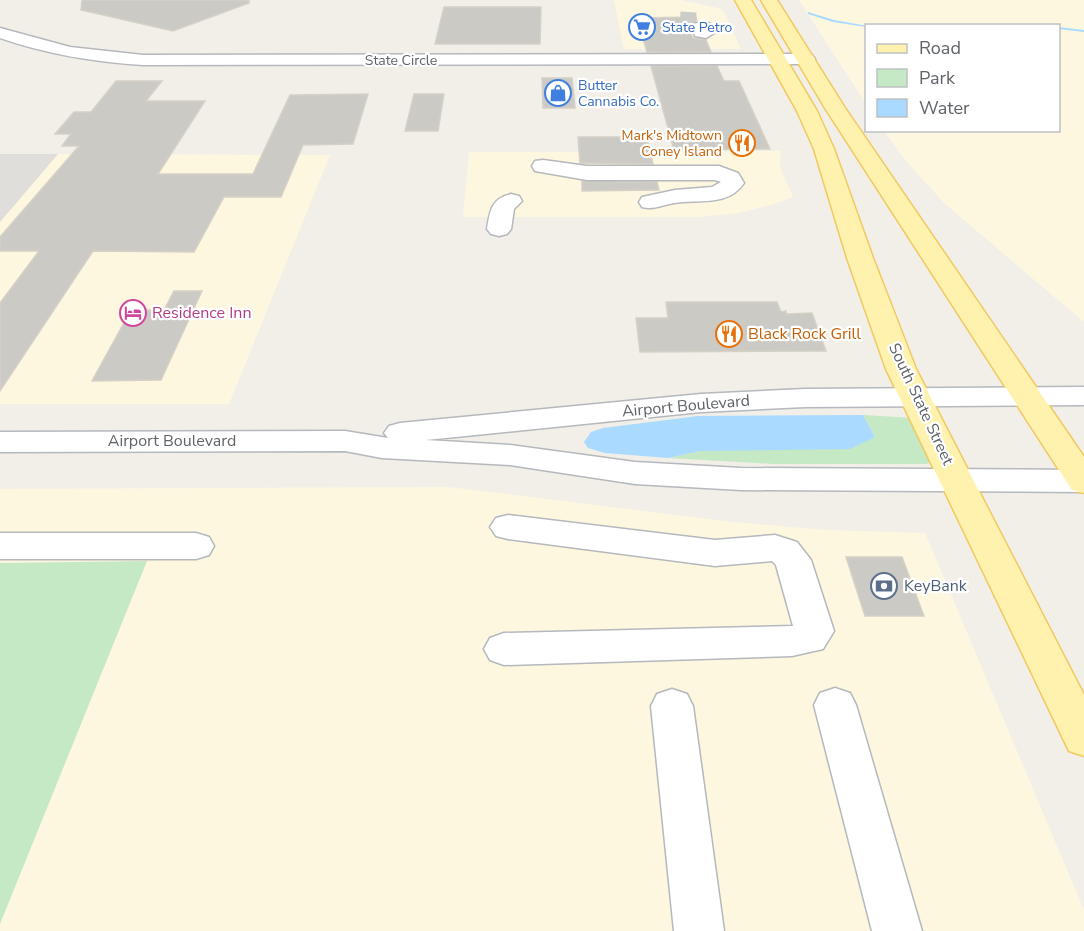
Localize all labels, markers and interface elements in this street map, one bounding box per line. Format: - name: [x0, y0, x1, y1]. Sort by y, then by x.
- supermarket icon: State Petro: [627, 12, 657, 42]
- place label: State Petro: [662, 18, 733, 37]
- legend: [865, 24, 1060, 132]
- text: Road: [919, 36, 961, 60]
- street label: State Circle: [365, 51, 437, 70]
- text: Park: [919, 66, 956, 90]
- place label: Butter Cannabis Co.: [578, 76, 659, 111]
- shop icon: Butter Cannabis Co.: [543, 78, 573, 108]
- text: Water: [919, 96, 970, 120]
- place label: Mark's Midtown Coney Island: [622, 126, 722, 161]
- restaurant icon: Mark's Midtown Coney Island: [727, 128, 757, 158]
- hotel icon: Residence Inn: [118, 298, 148, 328]
- place label: Residence Inn: [152, 302, 252, 324]
- restaurant icon: Black Rock Grill: [714, 319, 744, 349]
- place label: Black Rock Grill: [748, 323, 861, 345]
- street label: South State Street: [883, 339, 959, 469]
- street label: Airport Boulevard: [621, 389, 751, 423]
- street label: Airport Boulevard: [108, 430, 236, 452]
- bank icon: KeyBank: [869, 571, 899, 601]
- place label: KeyBank: [904, 575, 968, 597]

